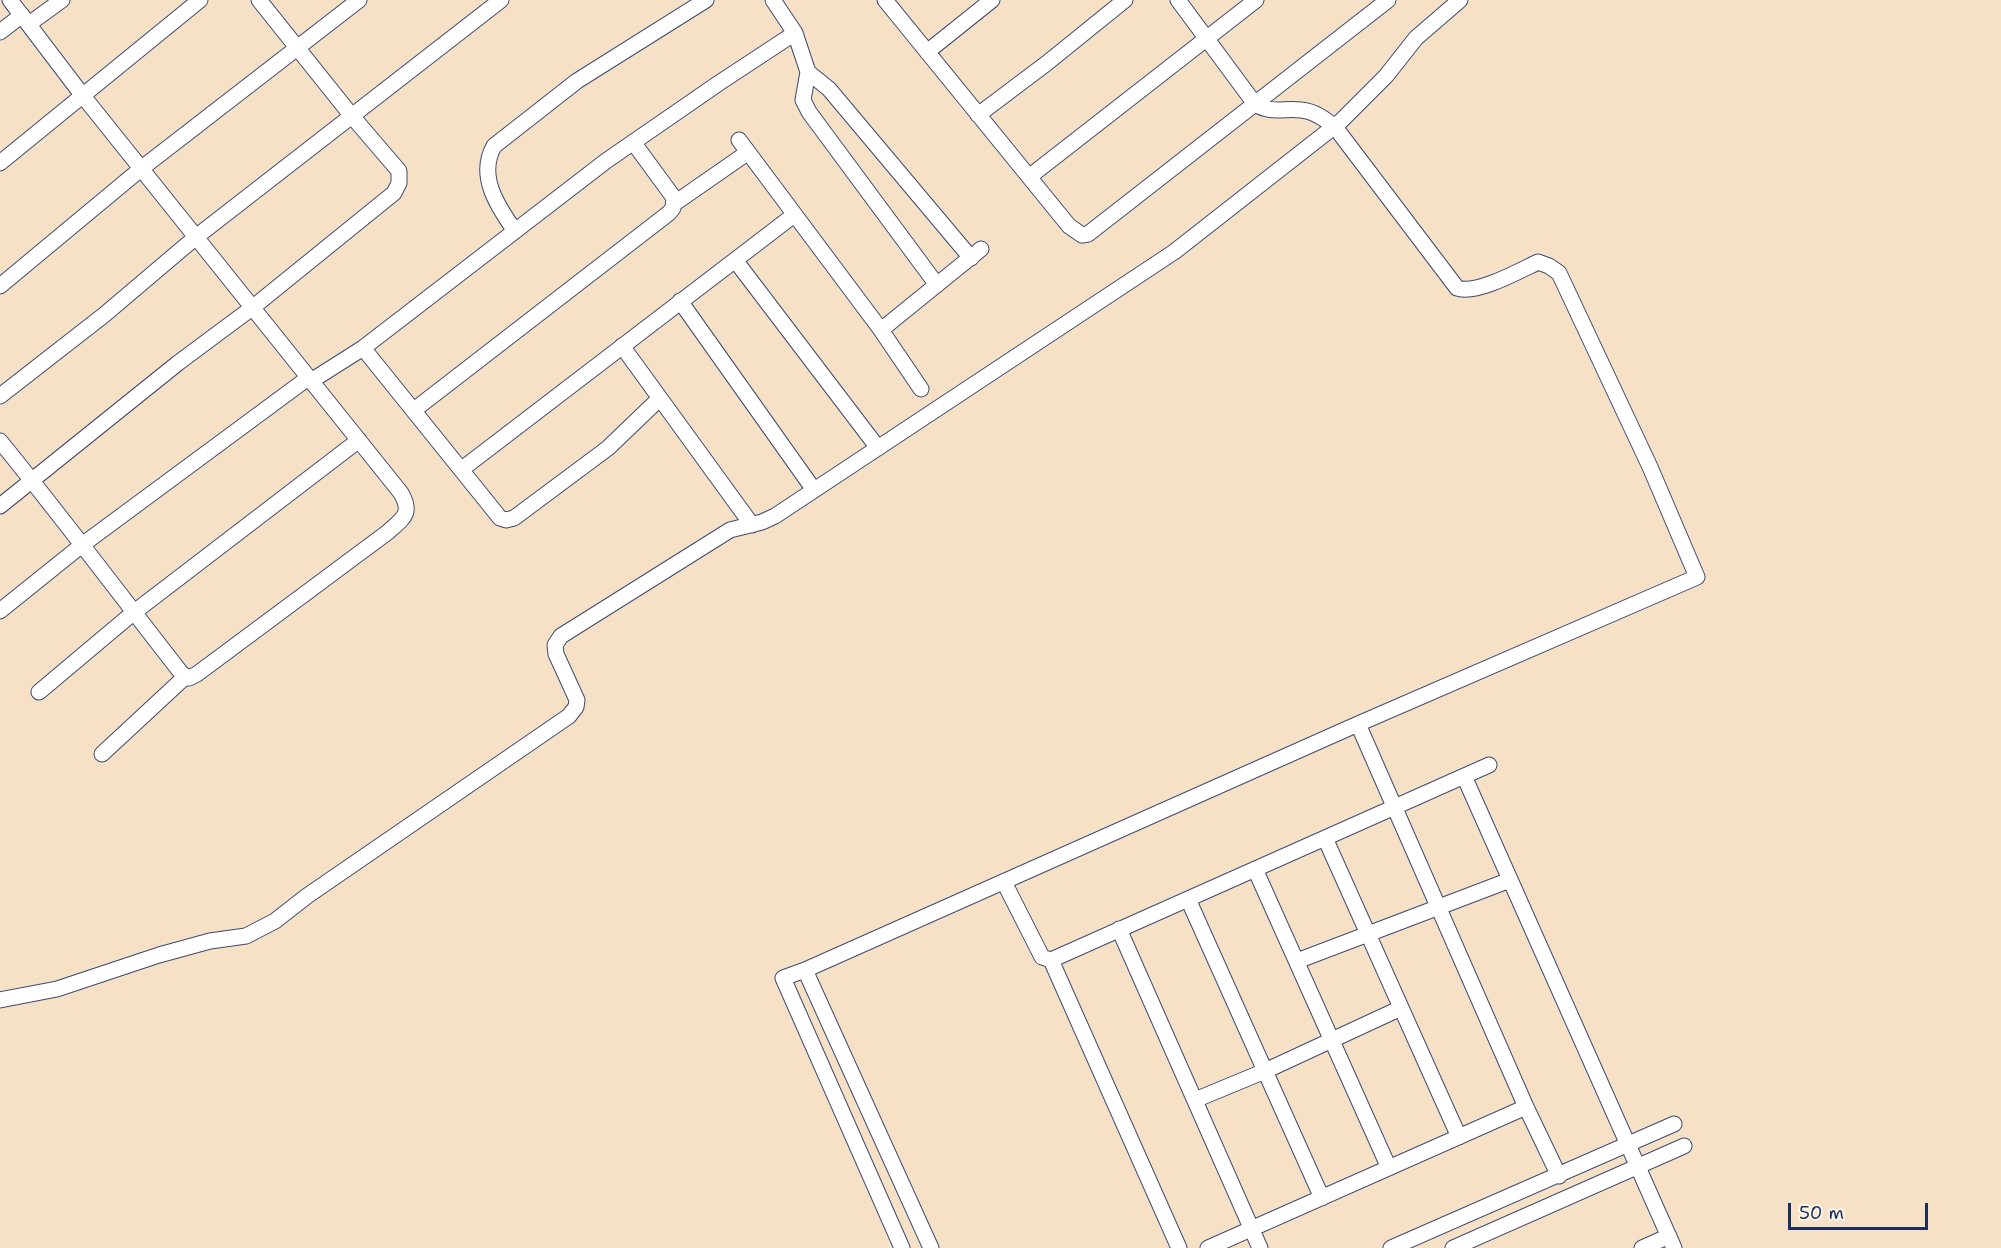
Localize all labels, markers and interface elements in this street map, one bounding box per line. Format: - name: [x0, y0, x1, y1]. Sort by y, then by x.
- scale bar: [1791, 1191, 1930, 1229]
- text: 50 m: [1799, 1201, 1844, 1225]

